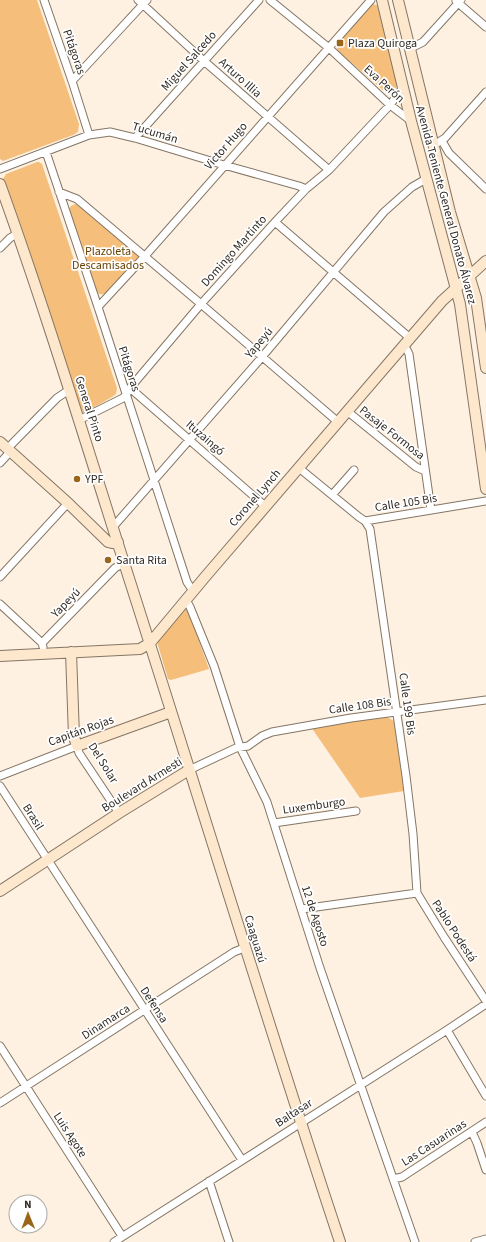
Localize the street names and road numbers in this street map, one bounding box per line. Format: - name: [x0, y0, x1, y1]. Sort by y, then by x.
- street label: Pitágoras: [58, 27, 90, 77]
- street label: Miguel Salcedo: [157, 27, 221, 95]
- street label: Arturo Illia: [215, 54, 265, 102]
- street label: Eva Perón: [360, 61, 408, 107]
- street label: Avenida Teniente General Donato Álvarez: [411, 104, 481, 306]
- street label: Tucumán: [130, 118, 180, 148]
- street label: Victor Hugo: [200, 118, 252, 174]
- street label: Domingo Martinto: [197, 211, 271, 291]
- street label: Yapeyú: [240, 324, 277, 363]
- street label: Pitágoras: [114, 344, 144, 394]
- street label: General Pinto: [70, 374, 108, 444]
- street label: Pasaje Formosa: [356, 402, 428, 464]
- street label: Ituzaingó: [182, 416, 228, 460]
- street label: Coronel Lynch: [225, 465, 285, 531]
- street label: Calle 105 Bis: [374, 490, 438, 516]
- street label: Yapeyú: [47, 584, 85, 622]
- street label: Calle 199 Bis: [394, 672, 420, 736]
- street label: Calle 108 Bis: [328, 693, 392, 719]
- street label: Capitán Rojas: [46, 711, 116, 751]
- street label: Del Solar: [84, 739, 123, 787]
- street label: Boulevard Armesti: [98, 753, 186, 817]
- street label: Luxemburgo: [282, 793, 346, 819]
- street label: Brasil: [18, 801, 48, 833]
- street label: 12 de Agosto: [297, 883, 333, 949]
- street label: Pablo Podestá: [427, 897, 481, 965]
- street label: Caaguazú: [240, 913, 270, 965]
- street label: Defensa: [136, 983, 172, 1027]
- street label: Dinamarca: [79, 1000, 133, 1044]
- street label: Baltasar: [272, 1094, 317, 1131]
- street label: Luis Agote: [49, 1109, 91, 1161]
- street label: Las Casuarinas: [398, 1116, 470, 1170]

